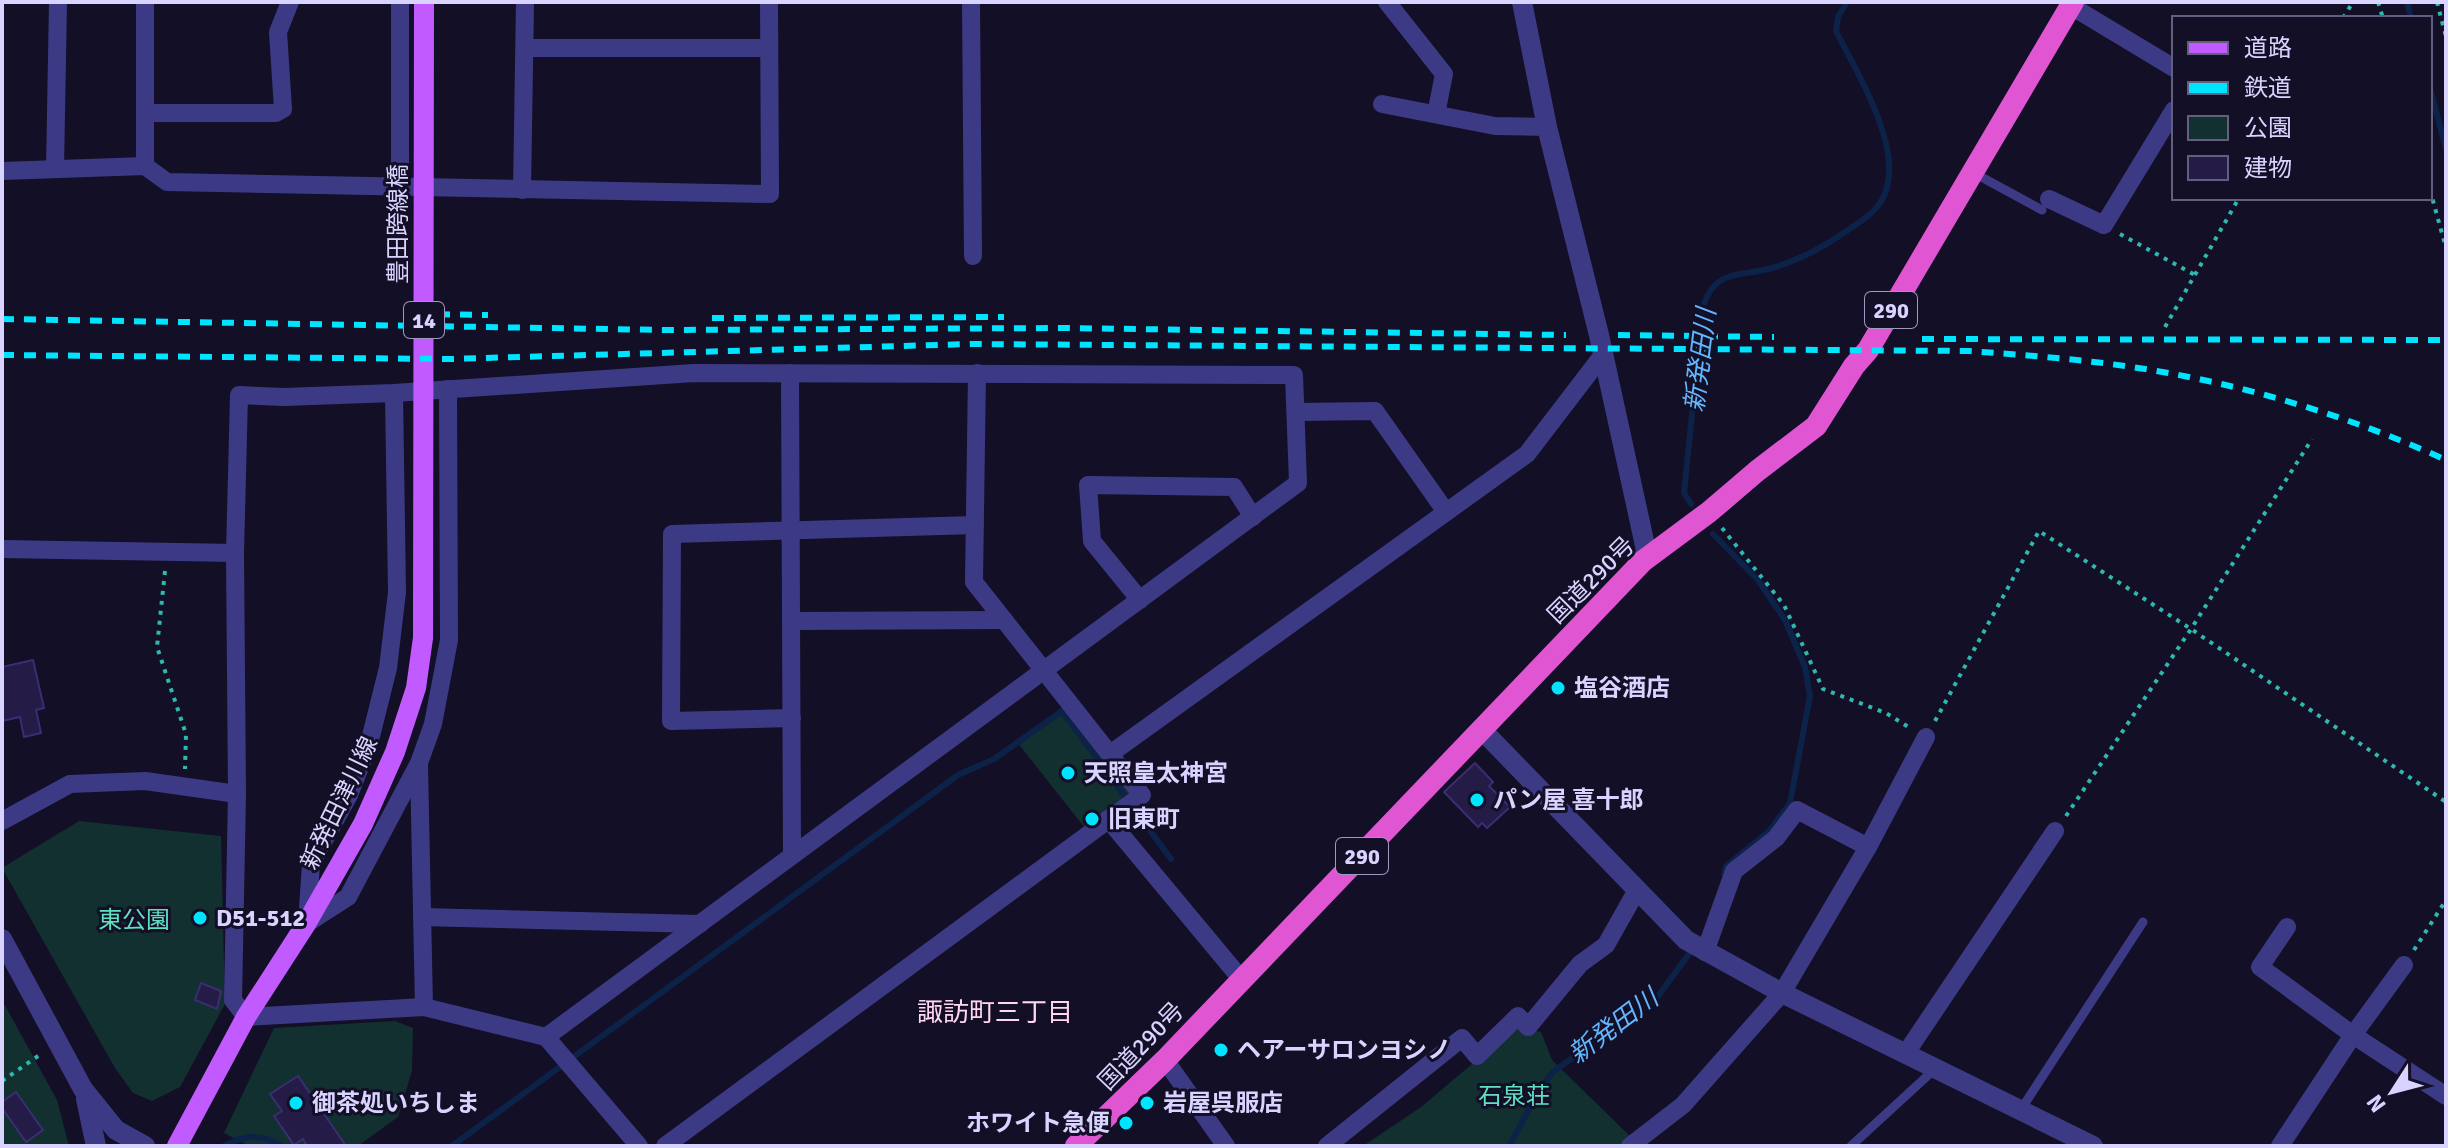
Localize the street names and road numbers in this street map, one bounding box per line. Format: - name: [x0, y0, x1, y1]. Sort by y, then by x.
- street label: 豊田跨線橋: [383, 164, 413, 284]
- road number: 290: [1865, 292, 1917, 328]
- road number: 14: [404, 302, 444, 338]
- street label: 国道290号: [1541, 530, 1641, 630]
- street label: 新発田津川線: [294, 732, 384, 874]
- road number: 290: [1336, 838, 1388, 874]
- street label: 国道290号: [1092, 996, 1190, 1096]

